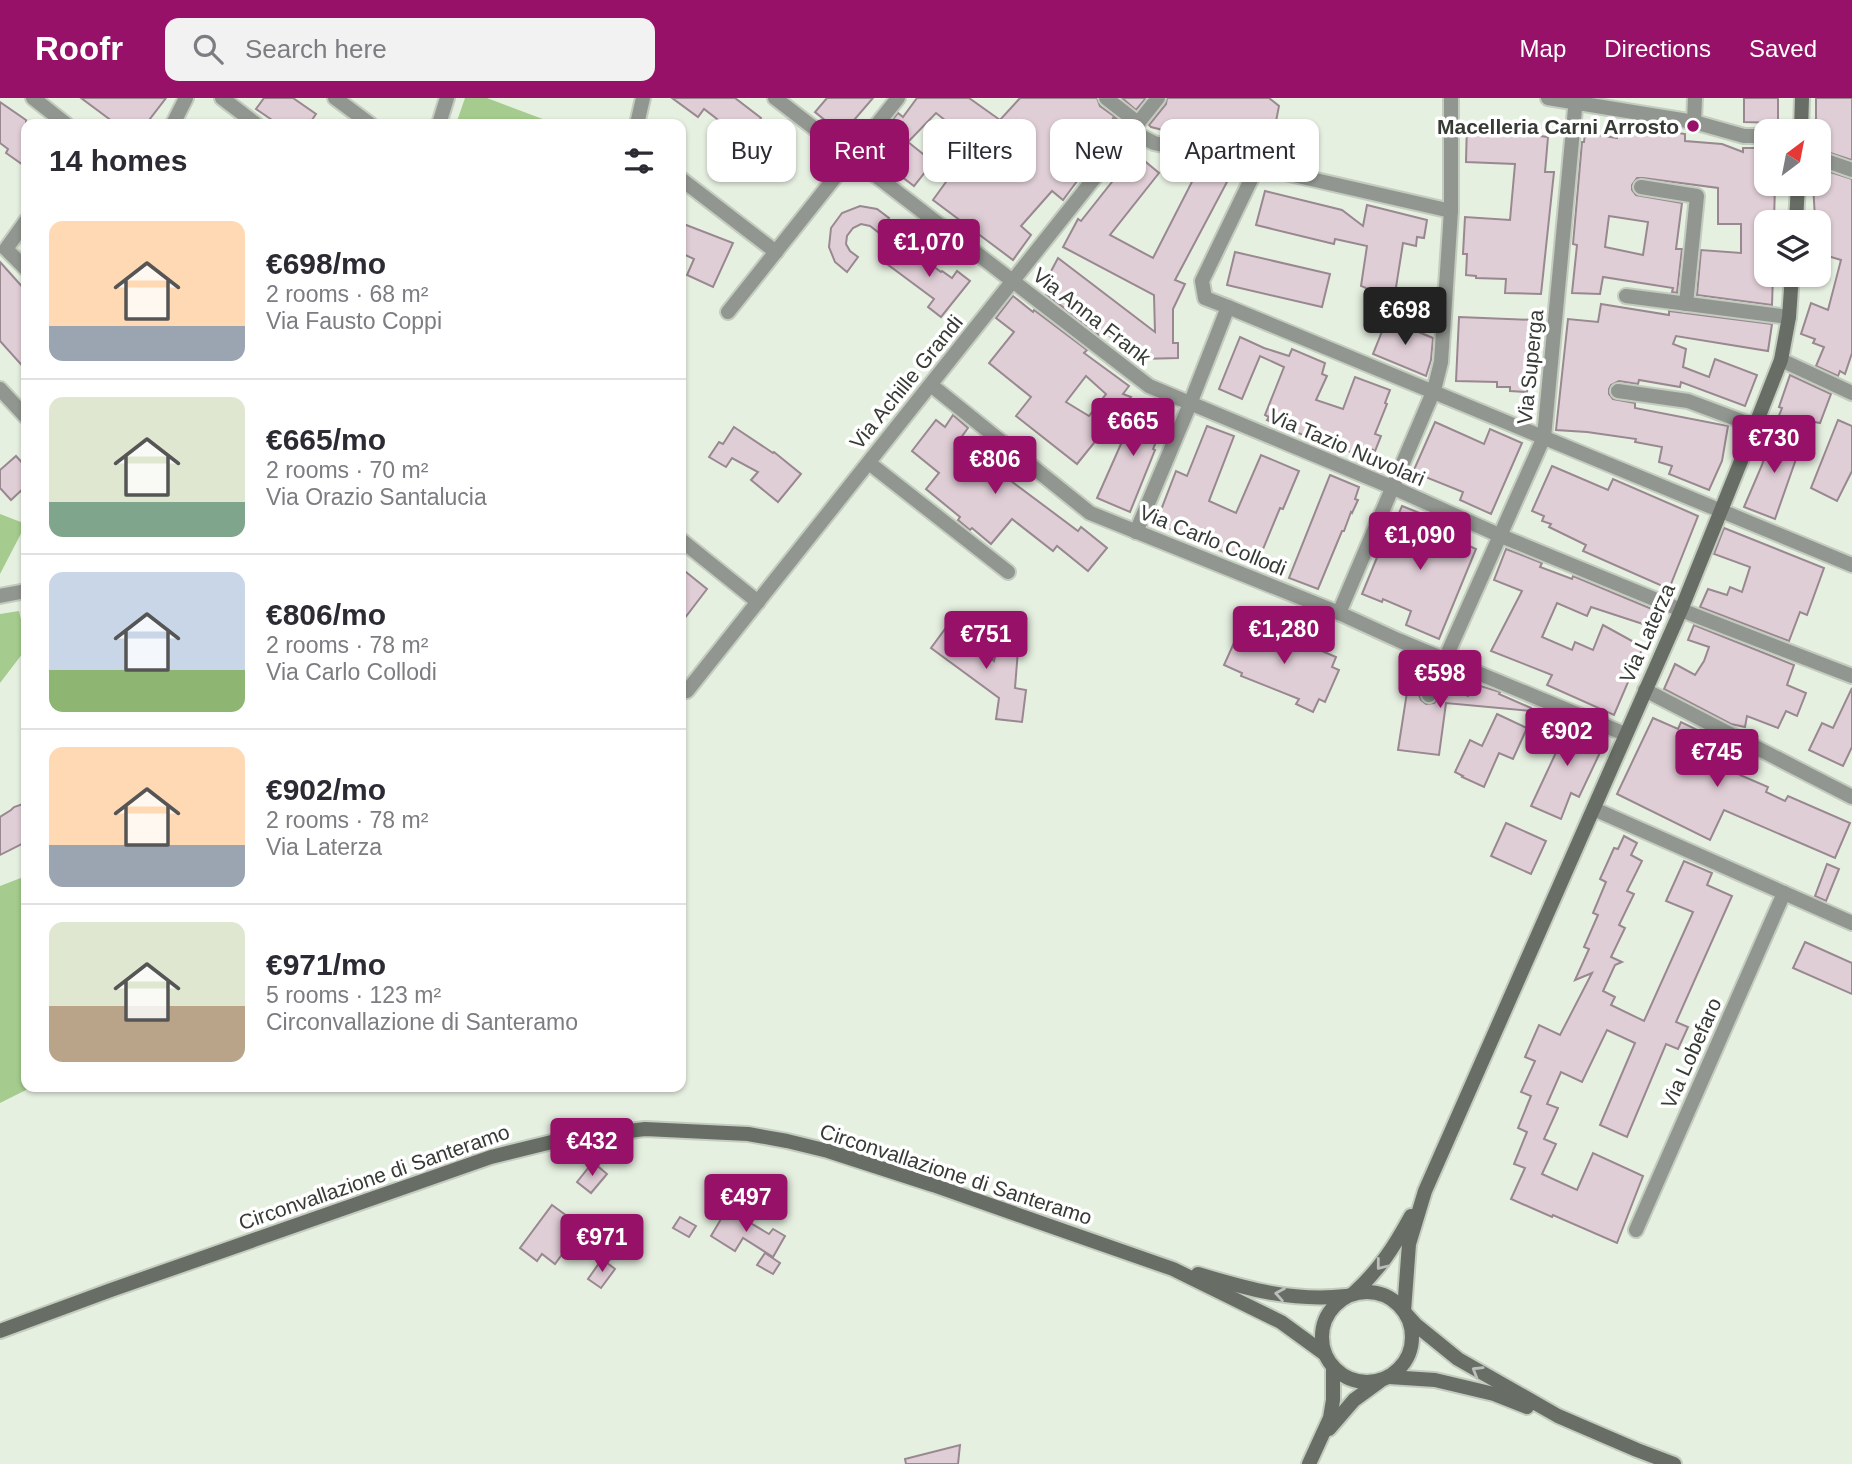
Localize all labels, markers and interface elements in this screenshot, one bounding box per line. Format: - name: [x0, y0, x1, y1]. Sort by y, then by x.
- search box: [165, 18, 655, 81]
- text: Roofr: [35, 30, 123, 67]
- icon: search: [189, 30, 227, 68]
- text: Search here: [245, 34, 387, 64]
- text: Map: [1520, 35, 1566, 62]
- text: Directions: [1604, 35, 1711, 62]
- text: Saved: [1749, 35, 1817, 62]
- place label: Macelleria Carni Arrosto: [1437, 115, 1679, 138]
- marker: Macelleria Carni Arrosto: [1685, 118, 1701, 134]
- chip: Buy: [707, 119, 796, 182]
- chip: Rent: [810, 119, 909, 182]
- chip: Filters: [923, 119, 1036, 182]
- chip: New: [1050, 119, 1146, 182]
- chip: Apartment: [1160, 119, 1319, 182]
- north arrow: [1754, 119, 1830, 196]
- map controls: [1754, 119, 1831, 287]
- icon: filters: [620, 142, 658, 180]
- text: 14 homes: [49, 144, 187, 177]
- button: layers: [1754, 210, 1831, 287]
- pin: €1,070: [872, 220, 986, 279]
- text: €1,070: [894, 229, 964, 255]
- text: €698/mo: [266, 247, 386, 280]
- icon: home: [105, 249, 189, 333]
- street label: Via Anna Frank: [1028, 263, 1156, 369]
- text: 2 rooms · 68 m²: [266, 281, 428, 307]
- pin: €698: [1364, 288, 1446, 347]
- text: €698: [1379, 297, 1431, 323]
- text: Via Fausto Coppi: [266, 308, 442, 334]
- street label: Via Superga: [1513, 308, 1547, 425]
- street label: Via Achille Grandi: [845, 311, 967, 453]
- pin: €665: [1092, 398, 1174, 458]
- street label: Via Tazio Nuvolari: [1265, 404, 1429, 490]
- text: €665: [1107, 408, 1159, 434]
- pin: €730: [1733, 416, 1815, 475]
- text: €665/mo: [266, 423, 386, 456]
- icon: home: [105, 425, 189, 509]
- text: €730: [1748, 425, 1800, 451]
- pin: €806: [954, 436, 1036, 496]
- text: €806: [969, 446, 1021, 472]
- text: 2 rooms · 70 m²: [266, 457, 428, 483]
- text: Via Orazio Santalucia: [266, 484, 487, 510]
- street label: Via Carlo Collodi: [1136, 500, 1290, 580]
- pin: €1,090: [1363, 512, 1477, 572]
- text: €1,090: [1385, 522, 1455, 548]
- street label: Via Laterza: [1615, 580, 1679, 686]
- text: €806/mo: [266, 598, 386, 631]
- icon: home: [105, 600, 189, 684]
- pin: €1,280: [1227, 606, 1341, 666]
- pin: €751: [945, 612, 1027, 671]
- text: €1,280: [1249, 616, 1319, 642]
- text: €751: [960, 621, 1012, 647]
- text: 2 rooms · 78 m²: [266, 632, 428, 658]
- pin: €598: [1399, 650, 1481, 710]
- text: Via Carlo Collodi: [266, 659, 437, 685]
- text: €598: [1414, 660, 1466, 686]
- pin: €902: [1526, 708, 1608, 768]
- text: €902: [1541, 718, 1593, 744]
- pin: €745: [1676, 730, 1758, 789]
- text: €745: [1691, 739, 1743, 765]
- text: €902/mo: [266, 773, 386, 806]
- icon: home: [105, 775, 189, 859]
- text: 2 rooms · 78 m²: [266, 807, 428, 833]
- text: Via Laterza: [266, 834, 382, 860]
- text: €971/mo: [266, 948, 386, 981]
- icon: home: [105, 950, 189, 1034]
- text: 5 rooms · 123 m²: [266, 982, 441, 1008]
- street label: Via Lobefaro: [1656, 994, 1726, 1112]
- text: Circonvallazione di Santeramo: [266, 1009, 578, 1035]
- pin: €432: [551, 1118, 633, 1178]
- street label: Circonvallazione di Santeramo: [817, 1119, 1095, 1229]
- street label: Circonvallazione di Santeramo: [236, 1120, 512, 1234]
- text: €432: [566, 1128, 618, 1154]
- pin: €497: [705, 1174, 787, 1234]
- text: €497: [720, 1184, 772, 1210]
- pin: €971: [561, 1214, 643, 1274]
- text: €971: [576, 1224, 628, 1250]
- one-way arrow: [1376, 1258, 1389, 1270]
- one-way arrow: [1274, 1287, 1286, 1302]
- one-way arrow: [1472, 1366, 1485, 1379]

